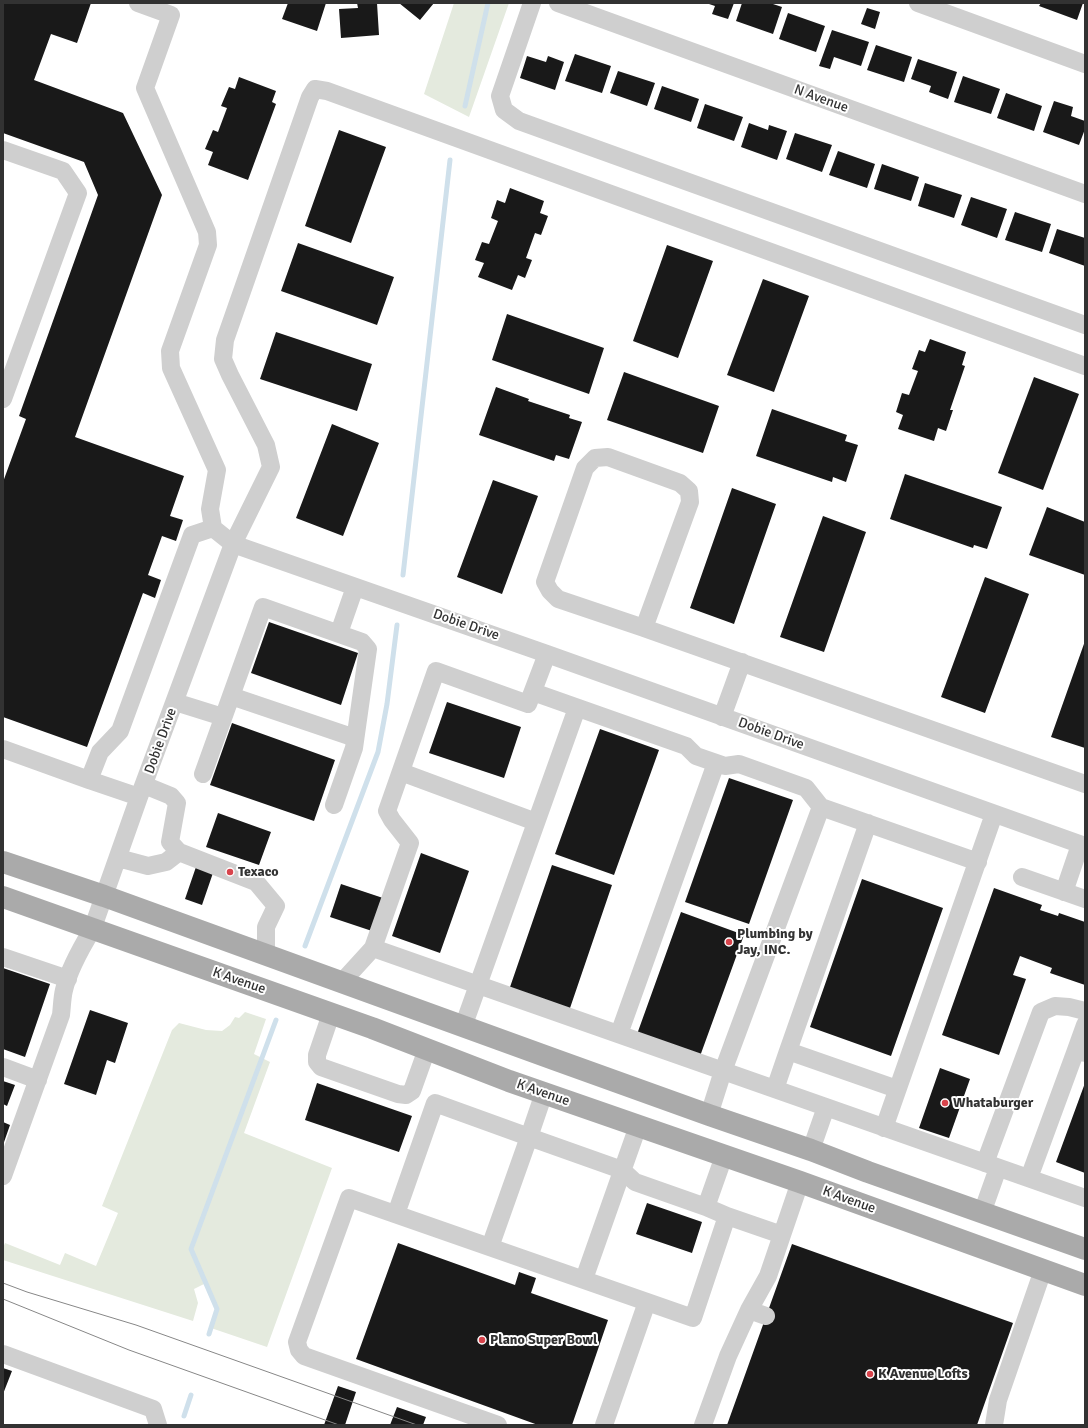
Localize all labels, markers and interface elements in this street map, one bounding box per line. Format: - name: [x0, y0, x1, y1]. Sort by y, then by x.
- street label: N Avenue: [792, 81, 850, 117]
- street label: Dobie Drive: [431, 606, 501, 644]
- street label: Dobie Drive: [141, 706, 181, 776]
- street label: Dobie Drive: [736, 714, 806, 754]
- place label: Texaco: [238, 864, 279, 880]
- marker: Texaco: [225, 867, 235, 877]
- place label: Plumbing by Jay, INC.: [737, 926, 813, 958]
- marker: Plumbing by Jay, INC.: [724, 937, 734, 947]
- street label: K Avenue: [210, 964, 268, 998]
- street label: K Avenue: [514, 1076, 572, 1110]
- place label: Whataburger: [953, 1095, 1033, 1111]
- marker: Whataburger: [940, 1098, 950, 1108]
- street label: K Avenue: [820, 1183, 878, 1217]
- place label: Plano Super Bowl: [490, 1332, 597, 1348]
- marker: Plano Super Bowl: [477, 1335, 487, 1345]
- place label: K Avenue Lofts: [878, 1366, 968, 1382]
- marker: K Avenue Lofts: [865, 1369, 875, 1379]

